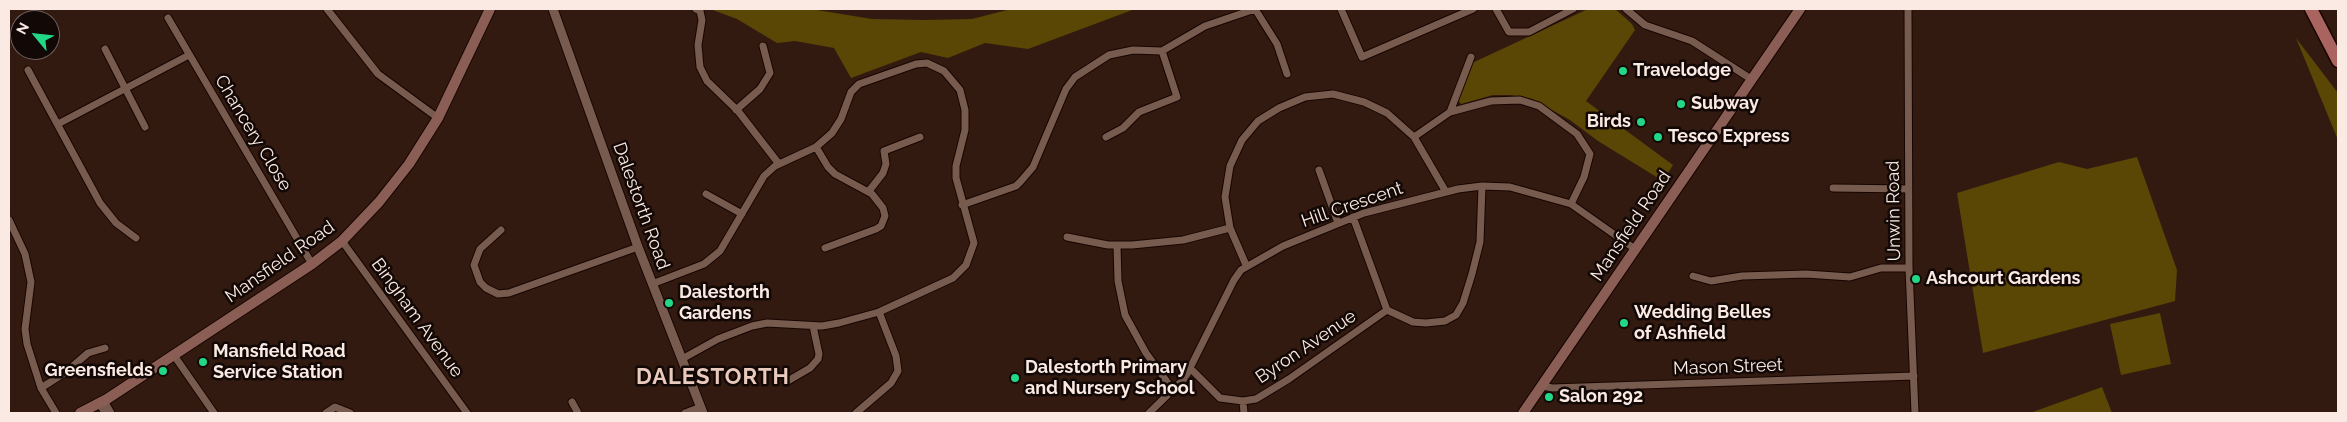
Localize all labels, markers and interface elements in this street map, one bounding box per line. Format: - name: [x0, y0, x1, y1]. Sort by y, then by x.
- north arrow: [10, 10, 60, 60]
- text: N: [13, 20, 32, 37]
- place label: Travelodge: [1633, 60, 1731, 82]
- marker: Travelodge: [1617, 65, 1629, 77]
- street label: Chancery Close: [210, 71, 296, 195]
- place label: Subway: [1691, 93, 1759, 115]
- marker: Subway: [1675, 98, 1687, 110]
- place label: Birds: [1587, 111, 1631, 133]
- marker: Birds: [1635, 116, 1647, 128]
- place label: Tesco Express: [1668, 126, 1790, 148]
- marker: Tesco Express: [1652, 131, 1664, 143]
- street label: Dalestorth Road: [608, 139, 674, 273]
- street label: Unwin Road: [1882, 161, 1906, 261]
- street label: Mansfield Road: [1586, 167, 1676, 285]
- street label: Hill Crescent: [1298, 178, 1406, 232]
- street label: Mansfield Road: [221, 216, 339, 308]
- street label: Bingham Avenue: [366, 254, 468, 382]
- place label: Ashcourt Gardens: [1926, 268, 2080, 290]
- marker: Ashcourt Gardens: [1910, 273, 1922, 285]
- place label: Dalestorth Gardens: [679, 282, 770, 324]
- marker: Dalestorth Gardens: [663, 297, 675, 309]
- place label: Wedding Belles of Ashfield: [1634, 302, 1771, 344]
- street label: Byron Avenue: [1252, 305, 1360, 389]
- marker: Wedding Belles of Ashfield: [1618, 317, 1630, 329]
- place label: Mansfield Road Service Station: [213, 341, 346, 384]
- street label: Mason Street: [1673, 354, 1783, 380]
- marker: Mansfield Road Service Station: [197, 356, 209, 368]
- place label: Dalestorth Primary and Nursery School: [1025, 357, 1194, 399]
- place label: Greensfields: [45, 360, 153, 382]
- district label: DALESTORTH: [635, 364, 791, 390]
- marker: Greensfields: [157, 365, 169, 377]
- marker: Dalestorth Primary and Nursery School: [1009, 372, 1021, 384]
- place label: Salon 292: [1559, 386, 1643, 408]
- marker: Salon 292: [1543, 391, 1555, 403]

